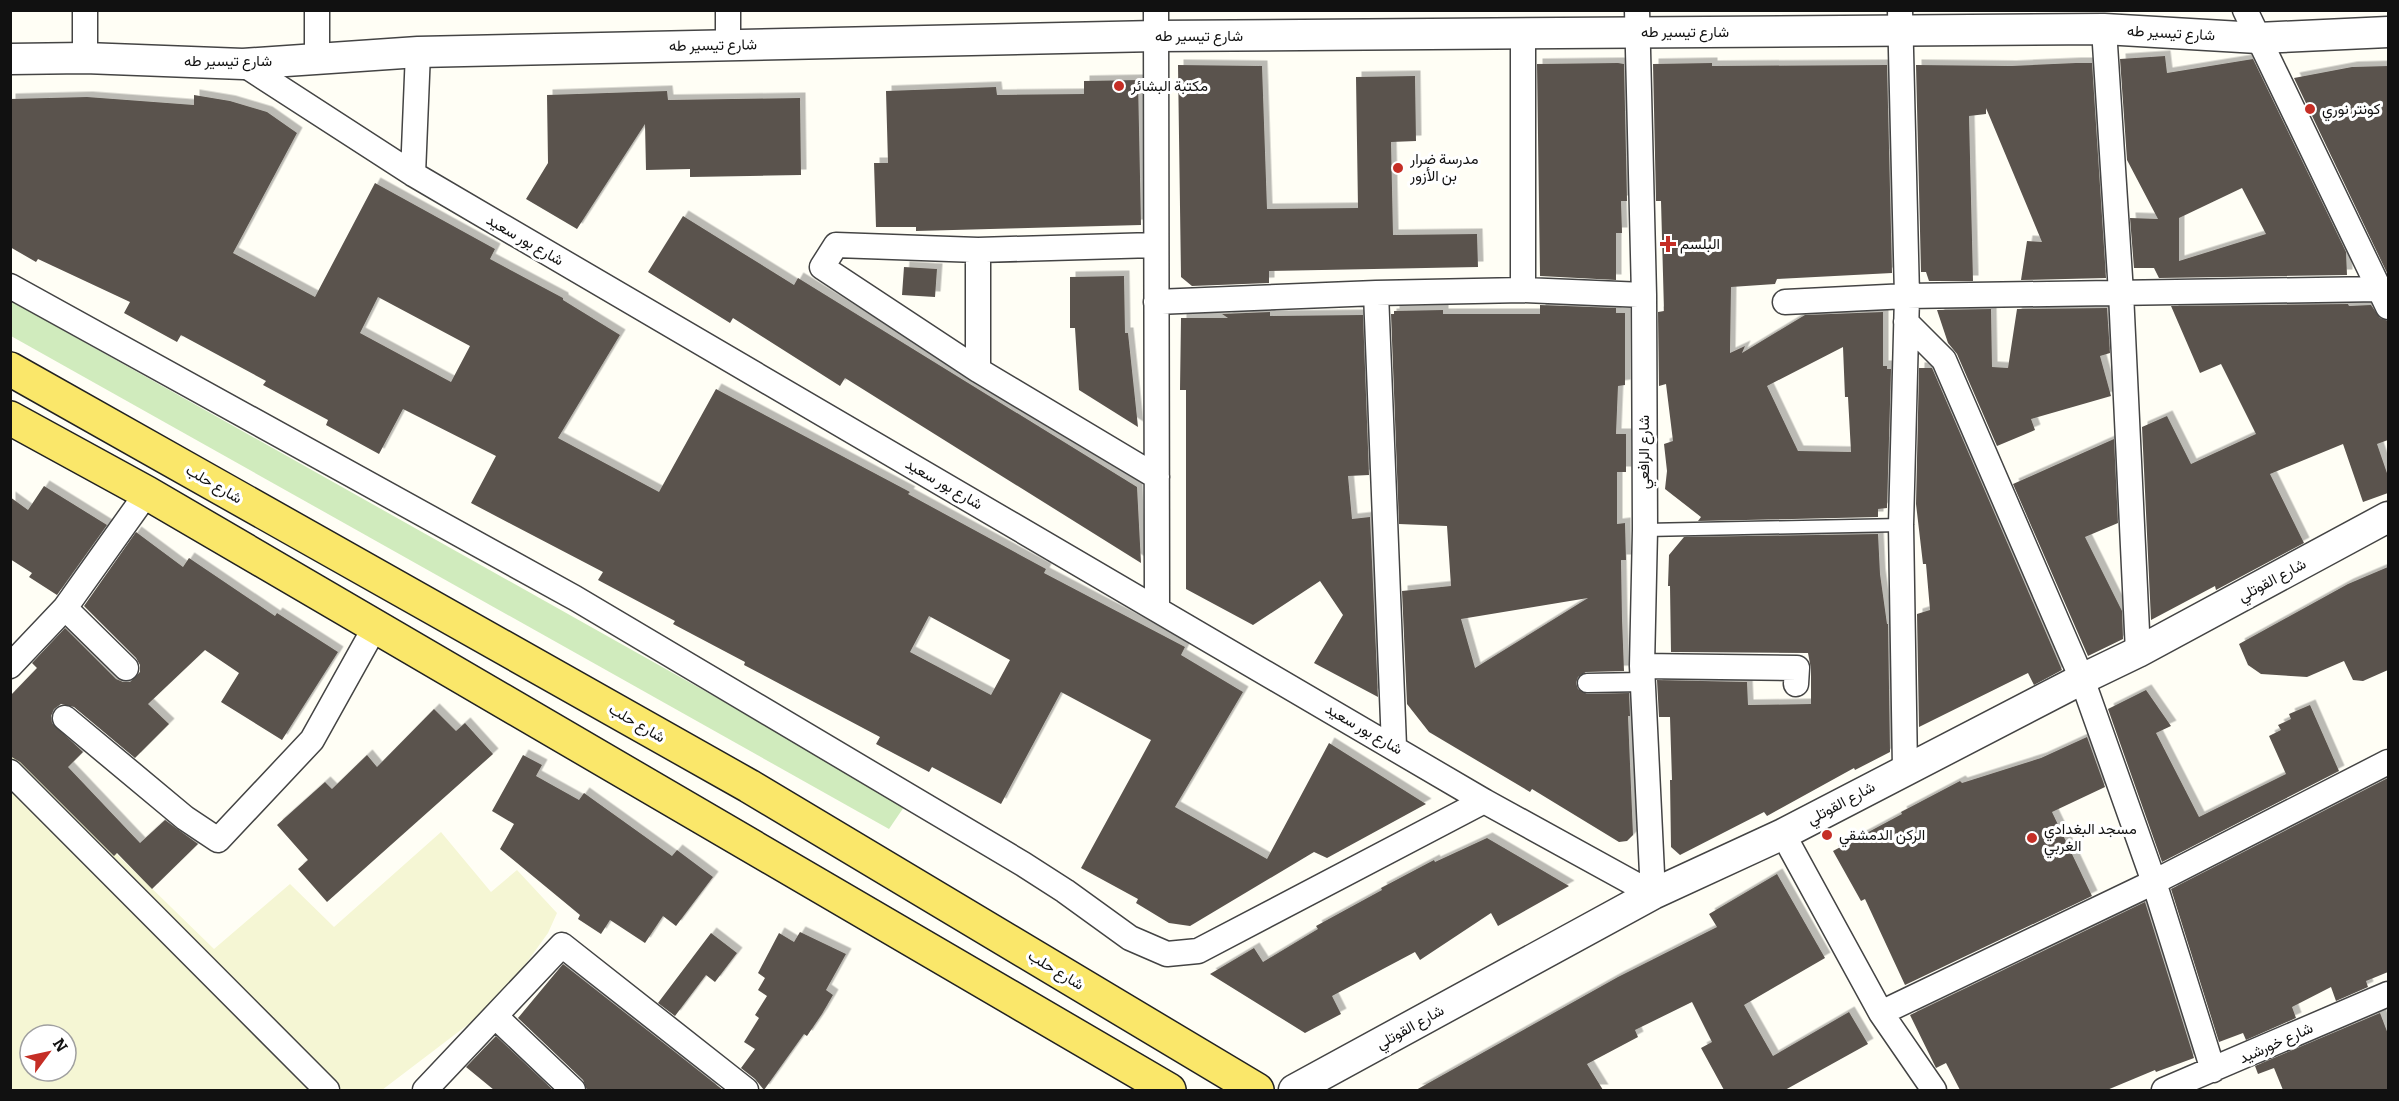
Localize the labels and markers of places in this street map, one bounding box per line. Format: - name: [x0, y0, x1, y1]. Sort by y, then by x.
- place label: مكتبة البشائر: [1130, 77, 1208, 95]
- marker: مكتبة البشائر: [1112, 79, 1126, 93]
- place label: كونتر نوري: [2322, 100, 2381, 122]
- marker: كونتر نوري: [2303, 102, 2317, 116]
- place label: مدرسة ضرار بن الأزور: [1409, 150, 1478, 186]
- marker: مدرسة ضرار بن الأزور: [1391, 161, 1405, 175]
- place label: البلسم: [1680, 235, 1720, 254]
- marker: البلسم: [1661, 237, 1675, 251]
- place label: مسجد البغدادي الغربي: [2044, 820, 2137, 859]
- place label: الركن الدمشقي: [1839, 826, 1925, 848]
- marker: الركن الدمشقي: [1820, 828, 1834, 842]
- marker: مسجد البغدادي الغربي: [2025, 831, 2039, 845]

